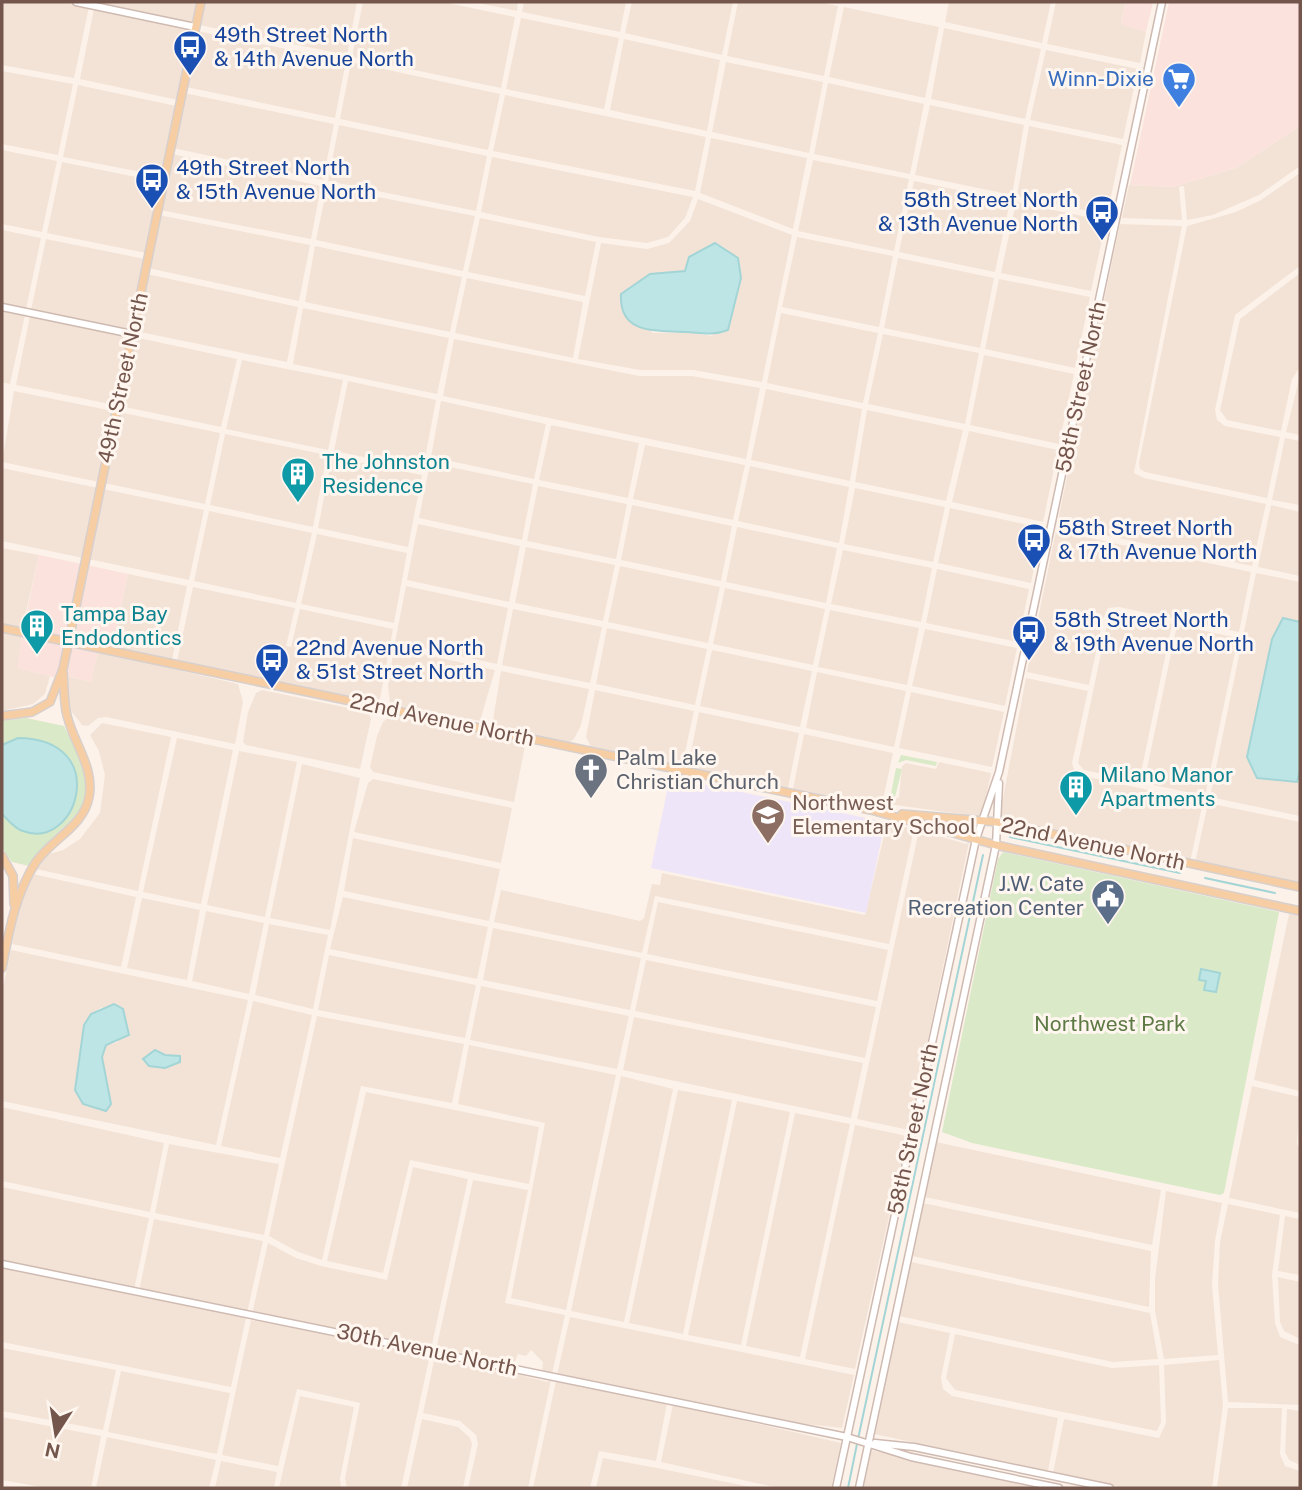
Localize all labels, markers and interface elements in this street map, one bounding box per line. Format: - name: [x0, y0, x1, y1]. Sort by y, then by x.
- place label: 49th Street North & 14th Avenue North: [214, 22, 414, 71]
- bus stop icon: 49th Street North & 14th Avenue North: [171, 28, 209, 77]
- supermarket icon: Winn-Dixie: [1160, 60, 1198, 109]
- place label: Winn-Dixie: [1048, 66, 1154, 91]
- place label: 49th Street North & 15th Avenue North: [176, 155, 376, 204]
- bus stop icon: 49th Street North & 15th Avenue North: [133, 161, 171, 210]
- place label: 58th Street North & 13th Avenue North: [878, 187, 1078, 236]
- bus stop icon: 58th Street North & 13th Avenue North: [1083, 193, 1121, 242]
- street label: 49th Street North: [92, 290, 153, 466]
- street label: 58th Street North: [1050, 299, 1111, 475]
- place label: The Johnston Residence: [322, 449, 450, 498]
- building icon: The Johnston Residence: [279, 455, 317, 504]
- place label: 58th Street North & 17th Avenue North: [1058, 515, 1257, 564]
- bus stop icon: 58th Street North & 17th Avenue North: [1015, 521, 1053, 570]
- place label: Tampa Bay Endodontics: [61, 601, 182, 650]
- building icon: Tampa Bay Endodontics: [18, 607, 56, 656]
- place label: 58th Street North & 19th Avenue North: [1054, 607, 1254, 656]
- bus stop icon: 58th Street North & 19th Avenue North: [1010, 613, 1048, 662]
- place label: 22nd Avenue North & 51st Street North: [296, 635, 484, 684]
- bus stop icon: 22nd Avenue North & 51st Street North: [253, 641, 291, 690]
- street label: 22nd Avenue North: [348, 688, 536, 751]
- place label: Palm Lake Christian Church: [616, 745, 779, 794]
- church icon: Palm Lake Christian Church: [572, 751, 610, 800]
- place label: Milano Manor Apartments: [1100, 762, 1233, 811]
- building icon: Milano Manor Apartments: [1057, 768, 1095, 817]
- place label: Northwest Elementary School: [792, 790, 976, 839]
- school or university icon: Northwest Elementary School: [749, 796, 787, 845]
- street label: 22nd Avenue North: [999, 812, 1187, 875]
- place label: J.W. Cate Recreation Center: [908, 871, 1084, 920]
- public building icon: J.W. Cate Recreation Center: [1089, 877, 1127, 926]
- park label: Northwest Park: [1034, 1011, 1186, 1036]
- street label: 58th Street North: [882, 1041, 943, 1217]
- street label: 30th Avenue North: [334, 1318, 520, 1381]
- north arrow: [21, 1399, 91, 1469]
- text: N: [43, 1438, 62, 1463]

